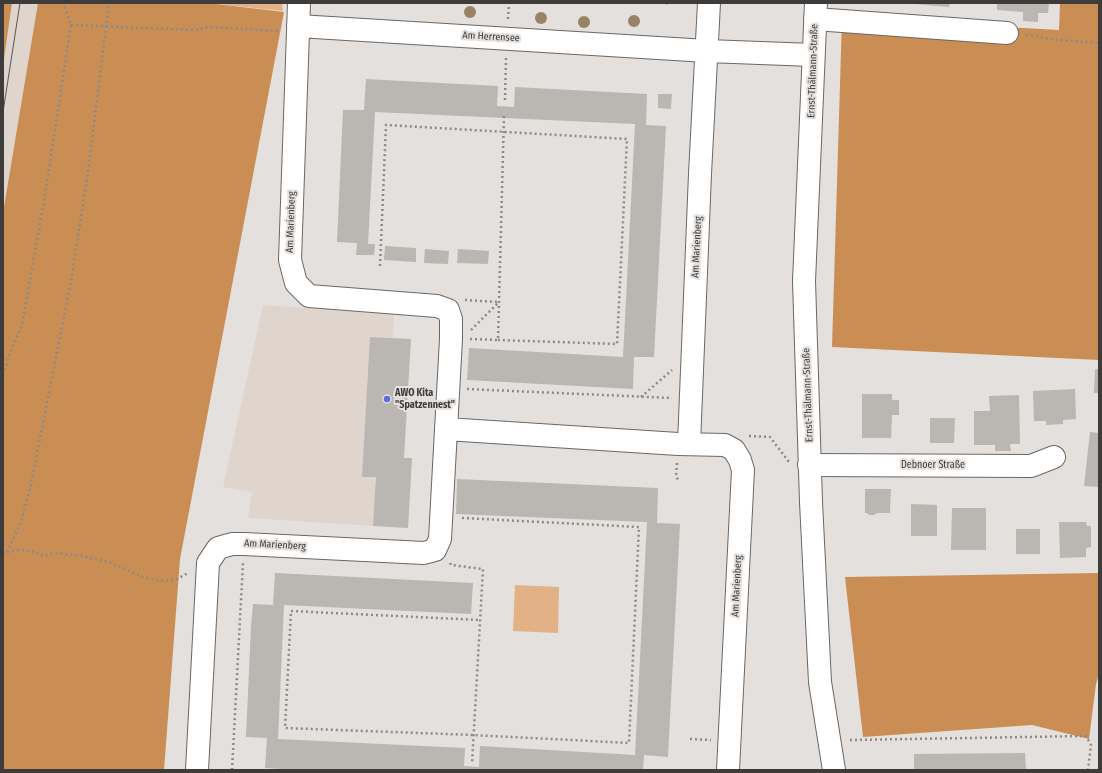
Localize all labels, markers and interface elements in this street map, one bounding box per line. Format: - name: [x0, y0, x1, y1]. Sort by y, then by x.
- street label: Ernst-Thälmann-Straße: [805, 24, 821, 118]
- street label: Am Herrensee: [462, 30, 520, 44]
- street label: Am Marienberg: [284, 191, 298, 253]
- street label: Am Marienberg: [689, 216, 705, 278]
- street label: Ernst-Thälmann-Straße: [800, 348, 816, 442]
- place label: AWO Kita "Spatzennest": [395, 387, 455, 410]
- marker: AWO Kita "Spatzennest": [382, 394, 392, 404]
- street label: Debnoer Straße: [901, 459, 965, 471]
- street label: Am Marienberg: [244, 537, 306, 553]
- street label: Am Marienberg: [729, 555, 745, 617]

